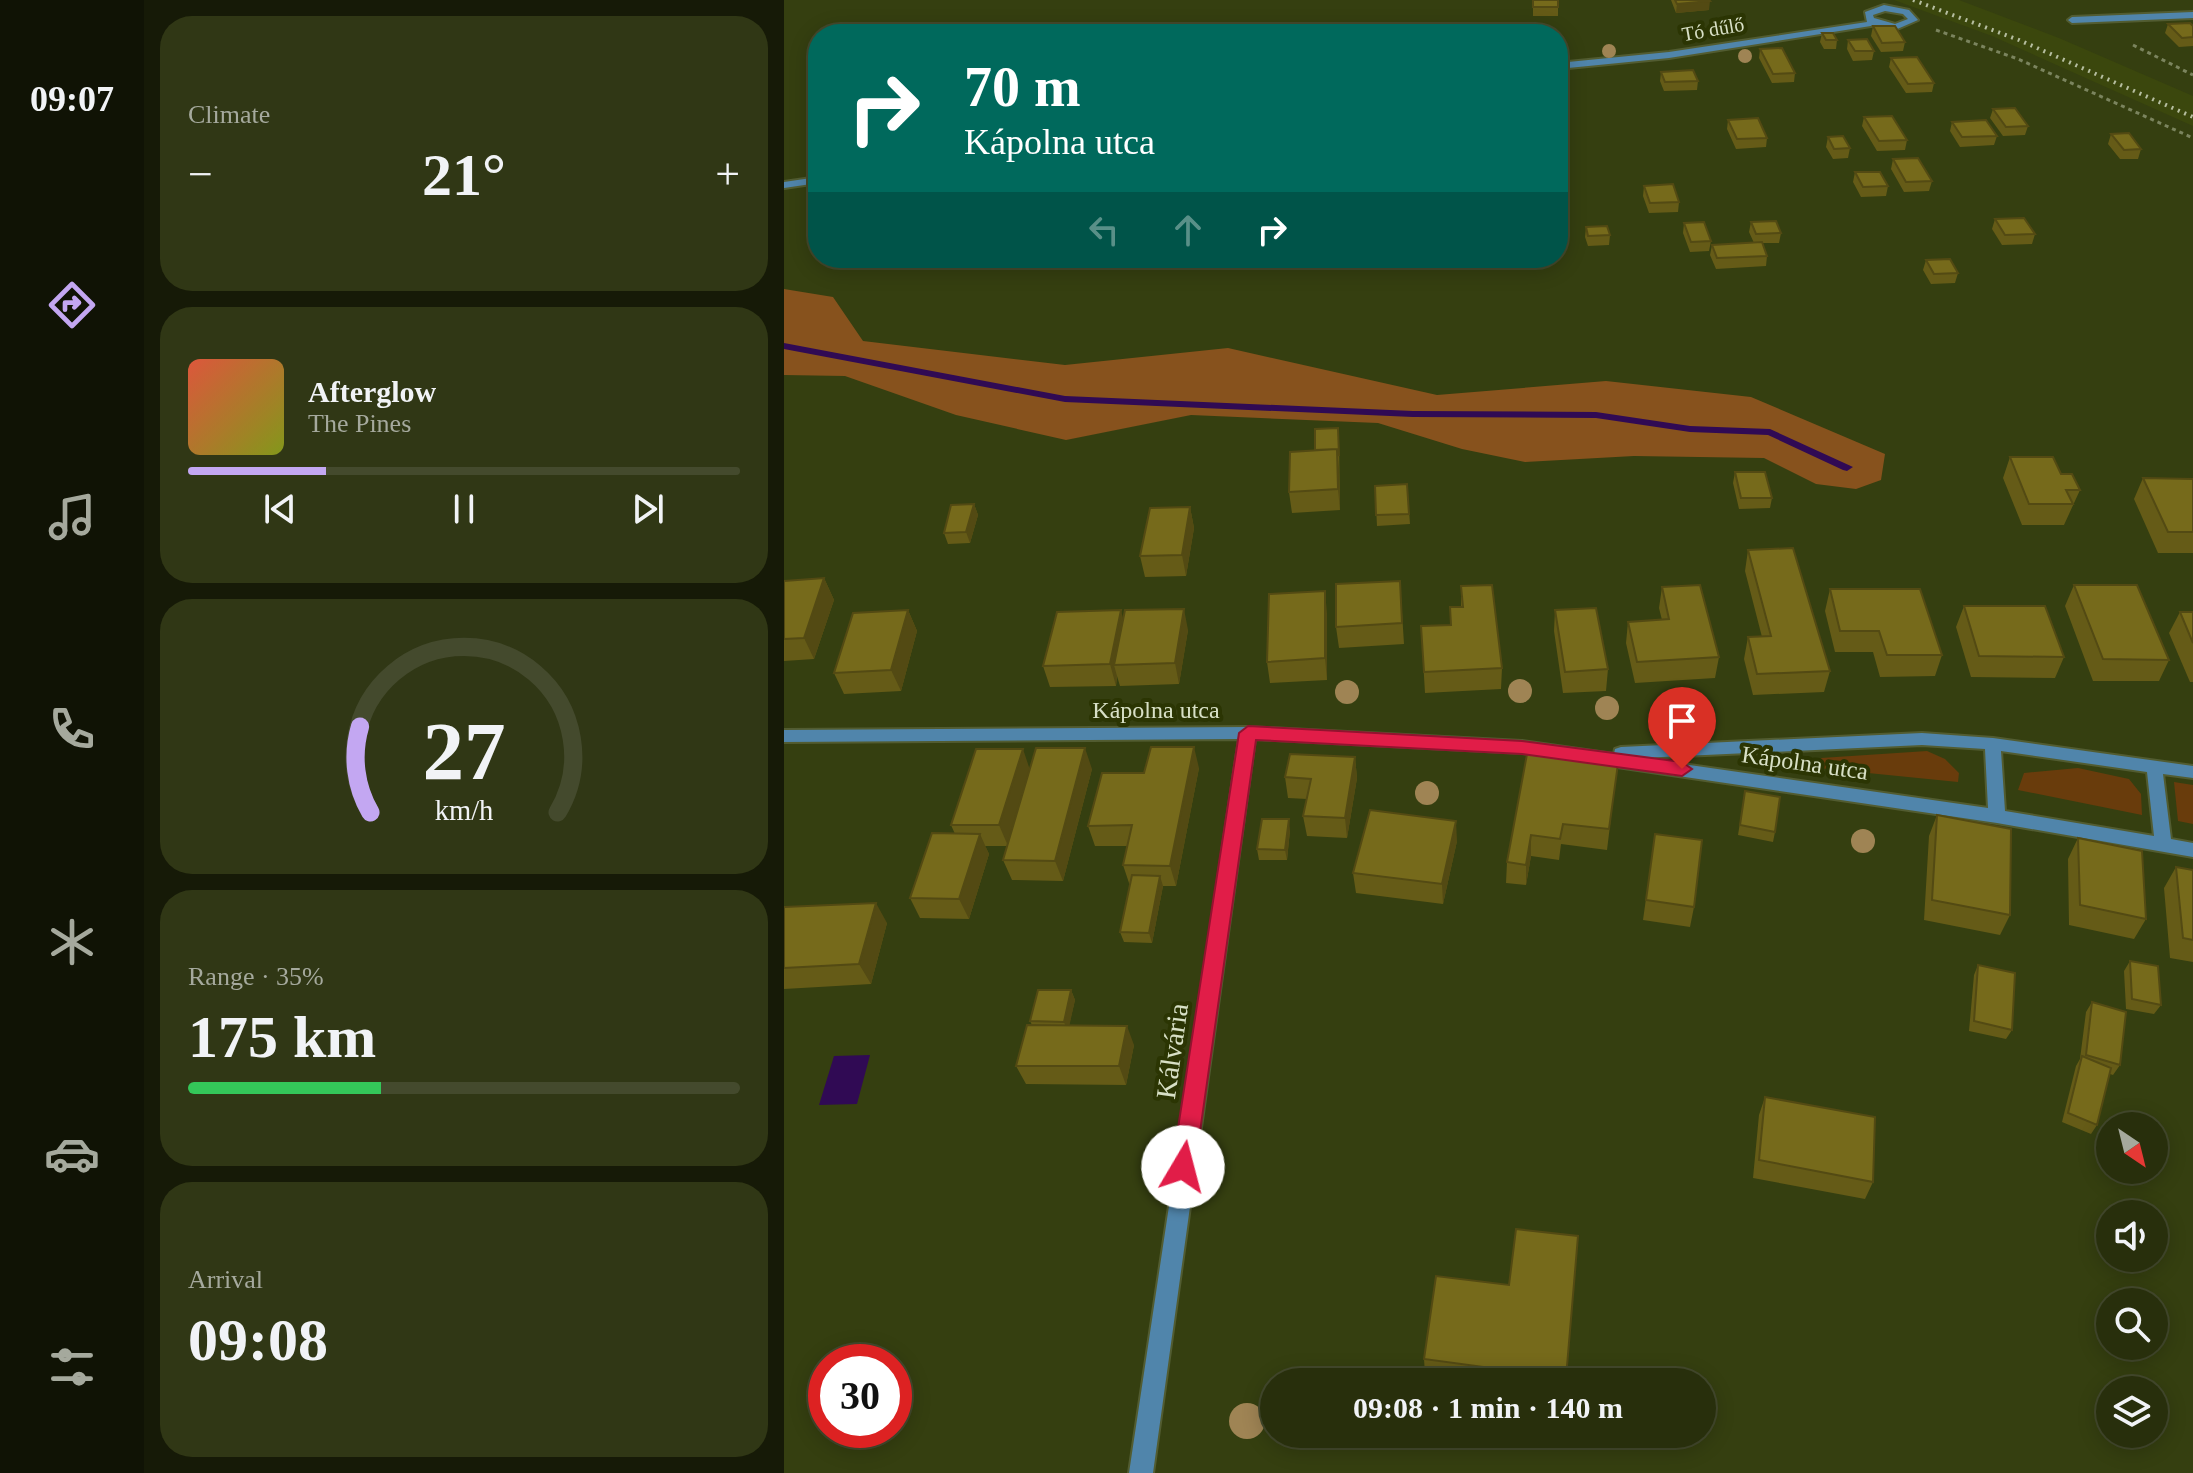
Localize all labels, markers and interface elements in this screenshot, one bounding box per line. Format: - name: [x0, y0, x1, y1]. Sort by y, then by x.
- street label: Tó dűlő: [1680, 13, 1746, 45]
- icon: right: [832, 56, 936, 160]
- text: 70 m: [964, 56, 1081, 118]
- text: 09:07: [30, 79, 114, 119]
- text: Climate: [188, 100, 270, 129]
- text: Kápolna utca: [964, 122, 1155, 162]
- text: 21°: [422, 142, 506, 208]
- text: −: [188, 150, 213, 199]
- text: +: [715, 150, 740, 199]
- icon: left: [1082, 208, 1126, 252]
- icon: ahead: [1166, 208, 1210, 252]
- icon: right: [1250, 208, 1294, 252]
- icon: directions: [44, 277, 100, 333]
- text: Afterglow: [308, 375, 436, 408]
- text: The Pines: [308, 409, 411, 438]
- icon: previous: [258, 487, 302, 531]
- icon: pause: [442, 487, 486, 531]
- icon: next: [626, 487, 670, 531]
- icon: music: [44, 489, 100, 545]
- pin: [1648, 687, 1716, 769]
- street label: Kápolna utca: [1092, 697, 1220, 723]
- icon: arrive: [1660, 699, 1704, 743]
- icon: phone: [44, 701, 100, 757]
- text: 27: [422, 704, 506, 796]
- street label: Kápolna utca: [1740, 741, 1870, 785]
- text: km/h: [435, 795, 493, 826]
- icon: climate: [44, 914, 100, 970]
- text: Range · 35%: [188, 962, 324, 991]
- street label: Kálvária: [1150, 1001, 1194, 1101]
- text: 175 km: [188, 1004, 376, 1070]
- north arrow: [2096, 1112, 2168, 1184]
- map controls: [2096, 1112, 2168, 1448]
- position arrow: [1141, 1125, 1225, 1209]
- icon: car: [44, 1126, 100, 1182]
- button: sound: [2096, 1200, 2168, 1272]
- text: Arrival: [188, 1265, 263, 1294]
- button: search: [2096, 1288, 2168, 1360]
- text: 09:08: [188, 1307, 328, 1373]
- icon: filters: [44, 1339, 100, 1395]
- speed limit sign: 30: [808, 1344, 912, 1448]
- button: layers: [2096, 1376, 2168, 1448]
- text: 09:08 · 1 min · 140 m: [1353, 1391, 1623, 1424]

